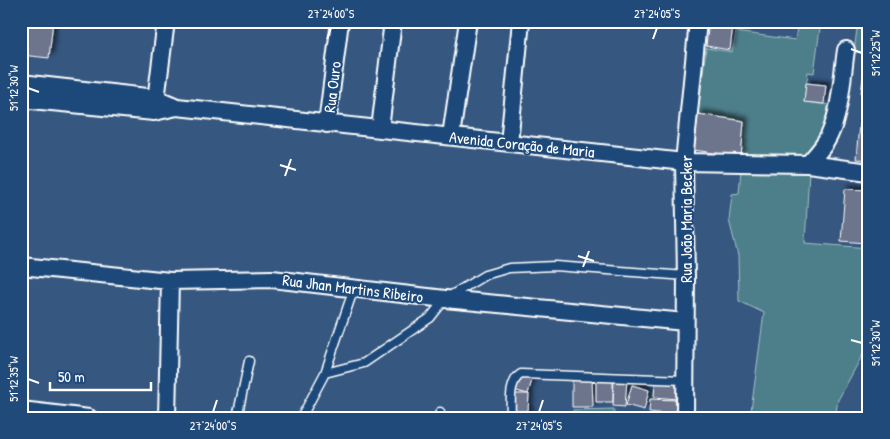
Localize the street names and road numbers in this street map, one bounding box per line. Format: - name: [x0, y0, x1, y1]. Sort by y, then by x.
- street label: Rua Ouro: [318, 60, 346, 114]
- street label: Avenida Coração de Maria: [448, 125, 596, 163]
- street label: Rua João Maria Becker: [675, 155, 697, 283]
- street label: Rua Jhan Martins Ribeiro: [281, 268, 425, 308]

